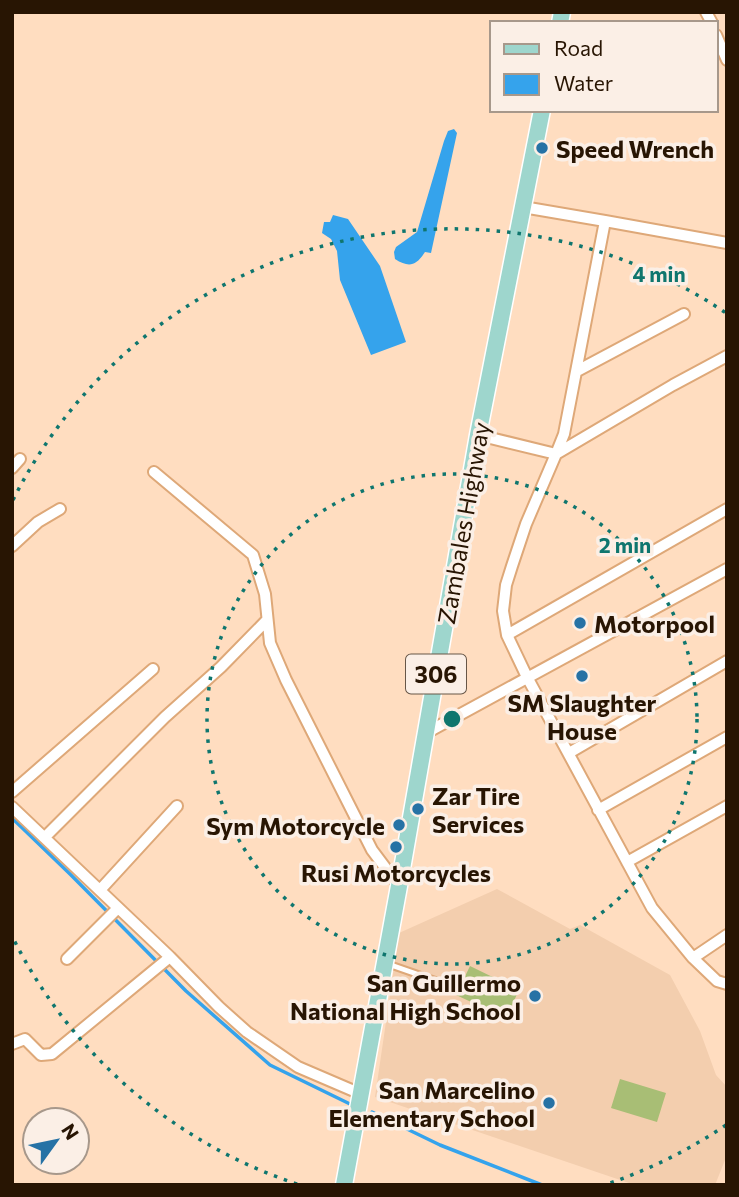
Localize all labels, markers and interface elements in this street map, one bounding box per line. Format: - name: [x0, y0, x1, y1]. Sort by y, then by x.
- legend: [490, 21, 718, 112]
- text: Road: [554, 35, 603, 60]
- text: Water: [554, 70, 613, 95]
- place label: Speed Wrench: [556, 134, 714, 163]
- marker: Speed Wrench: [534, 140, 550, 156]
- text: 4 min: [632, 261, 686, 286]
- street label: Zambales Highway: [431, 420, 495, 626]
- text: 2 min: [599, 532, 651, 557]
- place label: Motorpool: [594, 609, 715, 638]
- marker: Motorpool: [572, 615, 588, 631]
- road number: 306: [406, 654, 466, 694]
- marker: SM Slaughter House: [574, 668, 590, 684]
- place label: SM Slaughter House: [507, 688, 657, 745]
- centre of rings: [440, 707, 464, 731]
- place label: Zar Tire Services: [432, 781, 524, 838]
- marker: Zar Tire Services: [410, 801, 426, 817]
- place label: Sym Motorcycle: [206, 811, 385, 840]
- marker: Sym Motorcycle: [391, 817, 407, 833]
- marker: Rusi Motorcycles: [388, 839, 404, 855]
- place label: Rusi Motorcycles: [301, 858, 491, 887]
- place label: San Guillermo National High School: [290, 968, 521, 1025]
- marker: San Guillermo National High School: [527, 988, 543, 1004]
- place label: San Marcelino Elementary School: [328, 1075, 535, 1132]
- marker: San Marcelino Elementary School: [541, 1095, 557, 1111]
- north arrow: [21, 1106, 91, 1176]
- text: N: [57, 1119, 84, 1144]

